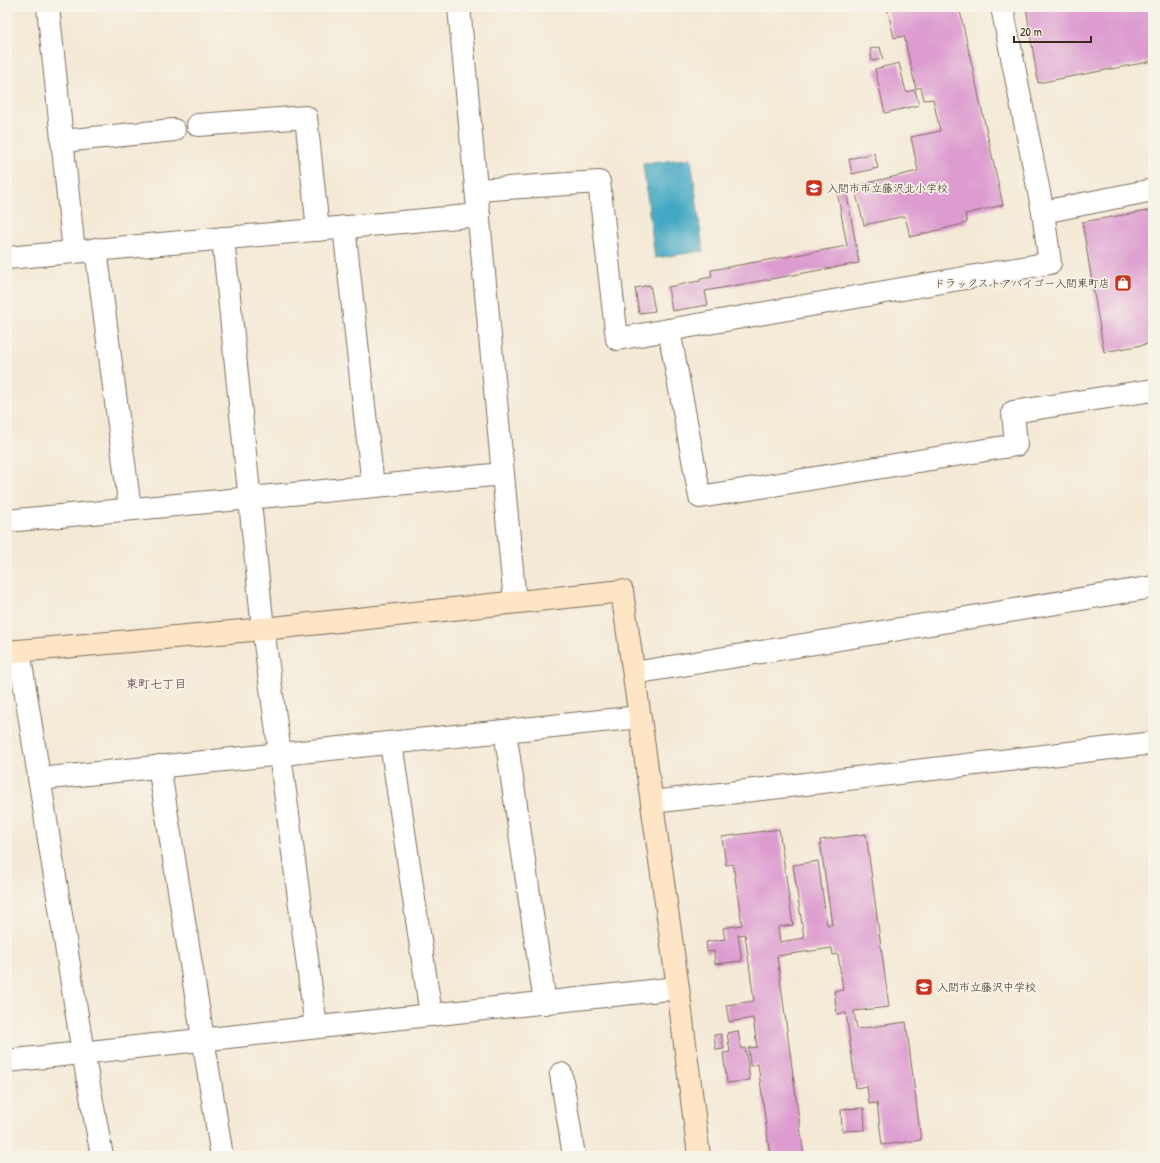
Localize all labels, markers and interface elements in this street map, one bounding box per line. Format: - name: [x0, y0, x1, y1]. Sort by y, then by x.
- scale bar: [1014, 18, 1091, 44]
- text: 20 m: [1020, 23, 1042, 40]
- school or university icon: 入間市市立藤沢北小学校: [804, 178, 824, 198]
- place label: 入間市市立藤沢北小学校: [827, 181, 948, 195]
- shop icon: ドラックストアバイゴー入間東町店: [1113, 273, 1133, 293]
- place label: ドラックストアバイゴー入間東町店: [934, 276, 1110, 290]
- district label: 東町七丁目: [126, 675, 186, 692]
- school or university icon: 入間市立藤沢中学校: [914, 977, 934, 997]
- place label: 入間市立藤沢中学校: [937, 980, 1036, 994]

